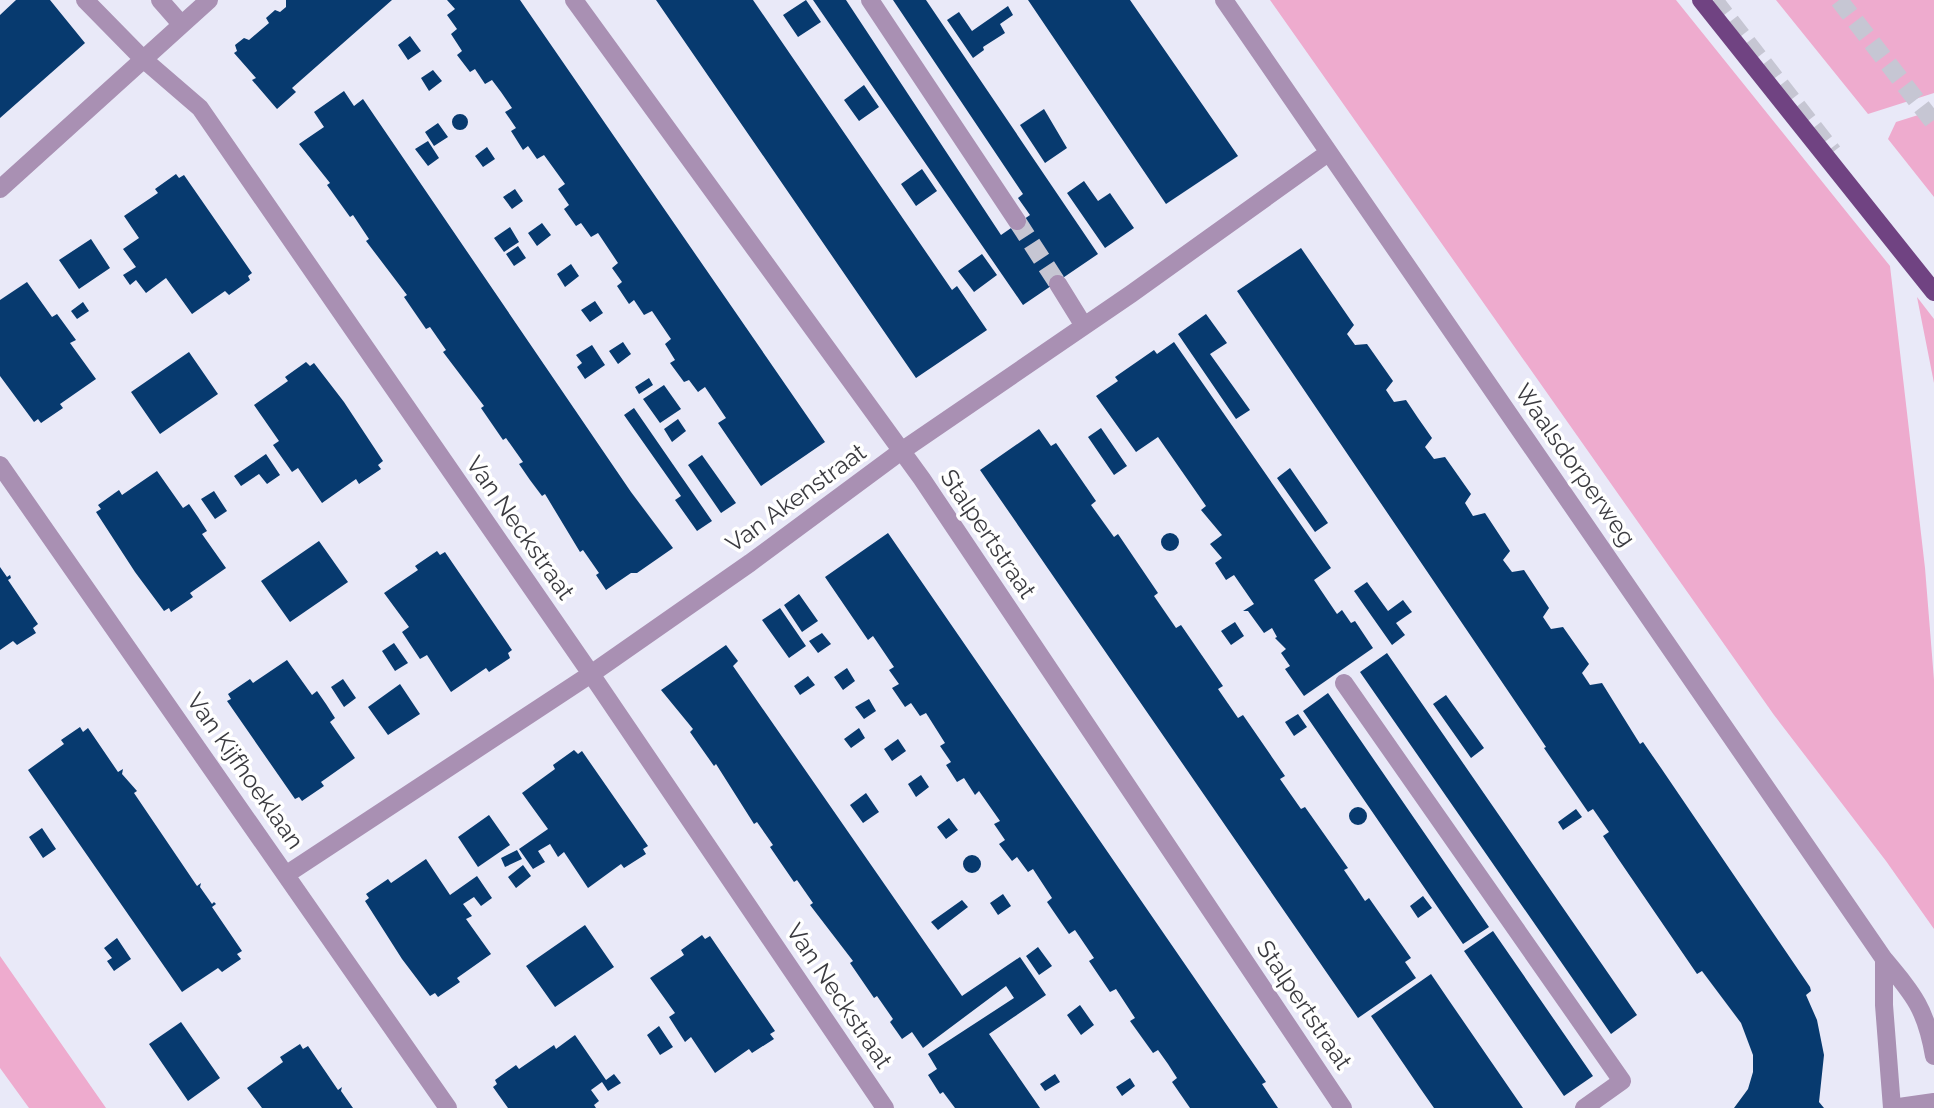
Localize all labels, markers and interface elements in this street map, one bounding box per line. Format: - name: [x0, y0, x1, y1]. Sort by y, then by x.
- street label: Waalsdorperweg: [1509, 378, 1642, 551]
- street label: Van Akenstraat: [720, 437, 871, 558]
- street label: Van Neckstraat: [460, 450, 581, 605]
- street label: Stalpertstraat: [935, 464, 1042, 604]
- street label: Van Kijfhoeklaan: [181, 687, 310, 854]
- street label: Van Neckstraat: [780, 918, 899, 1074]
- street label: Stalpertstraat: [1251, 935, 1358, 1075]

